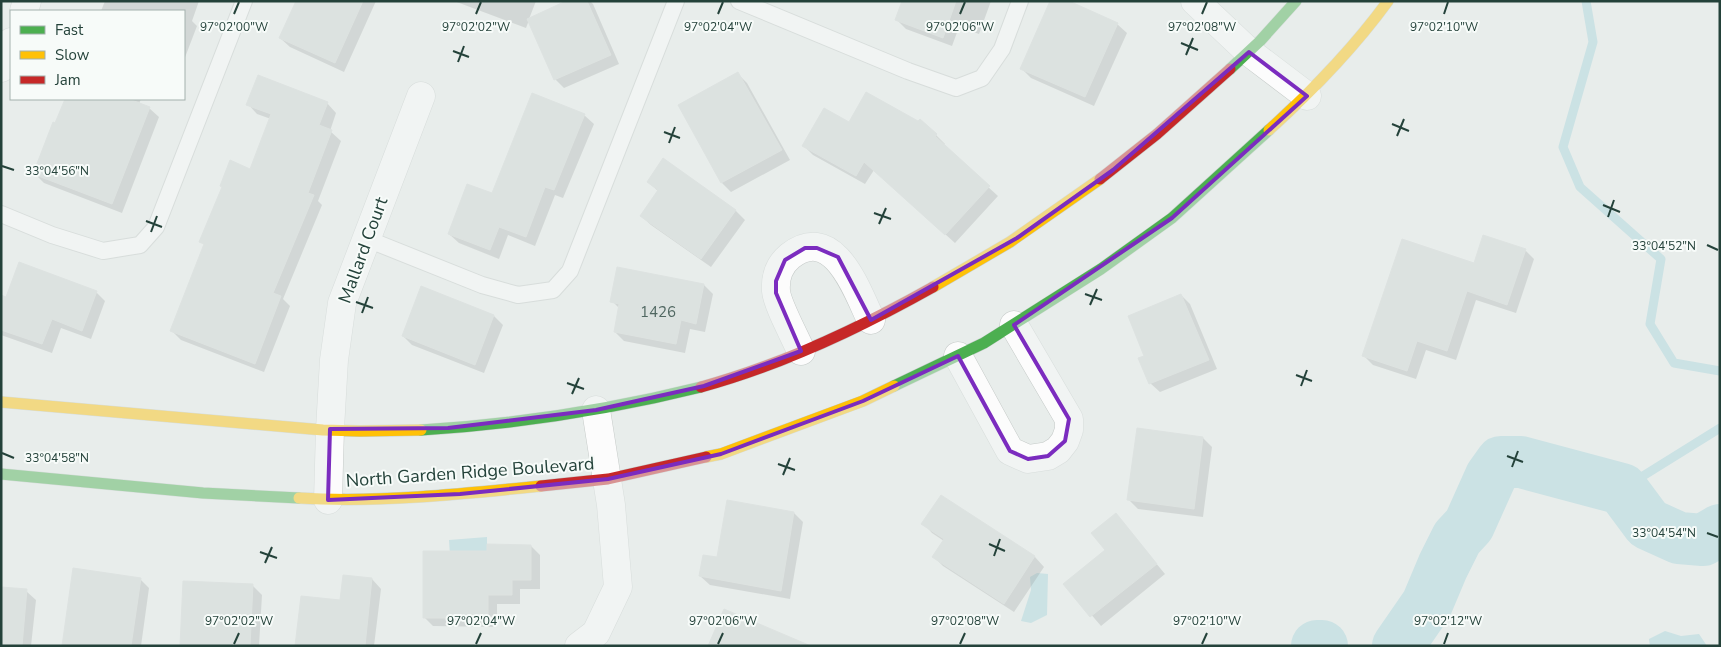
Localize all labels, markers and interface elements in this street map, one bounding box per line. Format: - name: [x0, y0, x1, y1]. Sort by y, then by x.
- legend: [10, 10, 185, 100]
- text: 97°02'00"W: [200, 19, 268, 35]
- text: 97°02'02"W: [442, 19, 510, 35]
- text: 97°02'04"W: [684, 19, 752, 35]
- text: 97°02'06"W: [926, 19, 994, 35]
- text: 97°02'08"W: [1168, 19, 1236, 35]
- text: 97°02'10"W: [1410, 19, 1478, 35]
- text: Fast: [55, 20, 84, 40]
- text: Slow: [55, 45, 90, 65]
- text: Jam: [54, 70, 81, 90]
- text: 33°04'56"N: [25, 163, 89, 179]
- street label: Mallard Court: [333, 193, 394, 306]
- text: 33°04'52"N: [1632, 238, 1696, 254]
- house number: 1426: [640, 302, 676, 322]
- text: 33°04'58"N: [25, 450, 89, 466]
- street label: North Garden Ridge Boulevard: [345, 451, 595, 493]
- text: 33°04'54"N: [1632, 525, 1696, 541]
- text: 97°02'02"W: [205, 613, 273, 629]
- text: 97°02'04"W: [447, 613, 515, 629]
- text: 97°02'06"W: [689, 613, 757, 629]
- text: 97°02'08"W: [931, 613, 999, 629]
- text: 97°02'10"W: [1173, 613, 1241, 629]
- text: 97°02'12"W: [1414, 613, 1482, 629]

